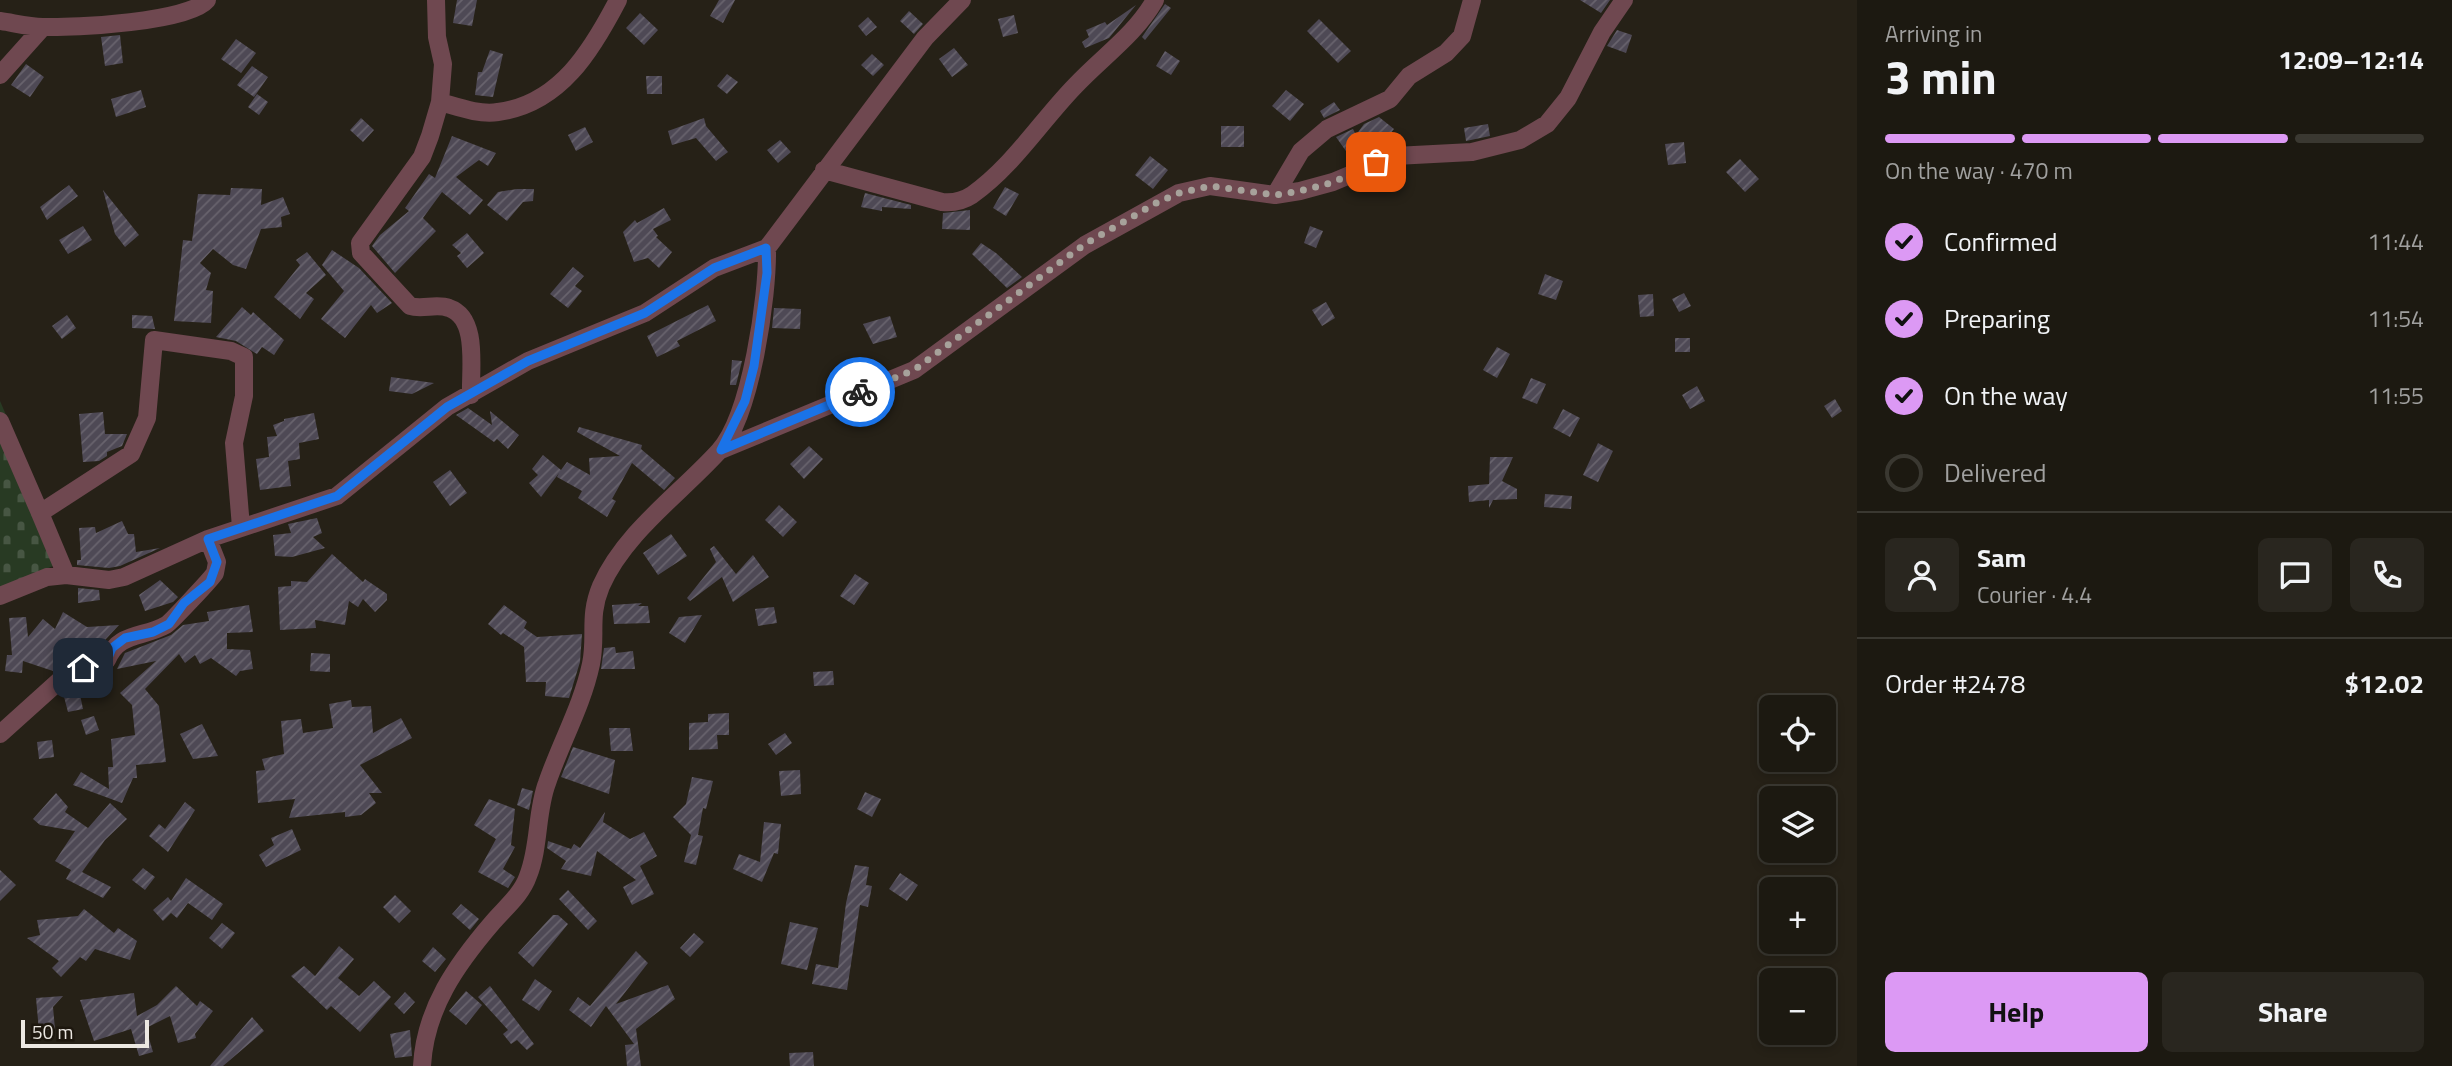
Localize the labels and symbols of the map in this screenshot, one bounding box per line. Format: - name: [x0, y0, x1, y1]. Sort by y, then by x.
- pin: [1346, 132, 1406, 192]
- courier: [825, 357, 895, 427]
- pin: [53, 638, 113, 698]
- scale bar: [21, 1017, 149, 1049]

